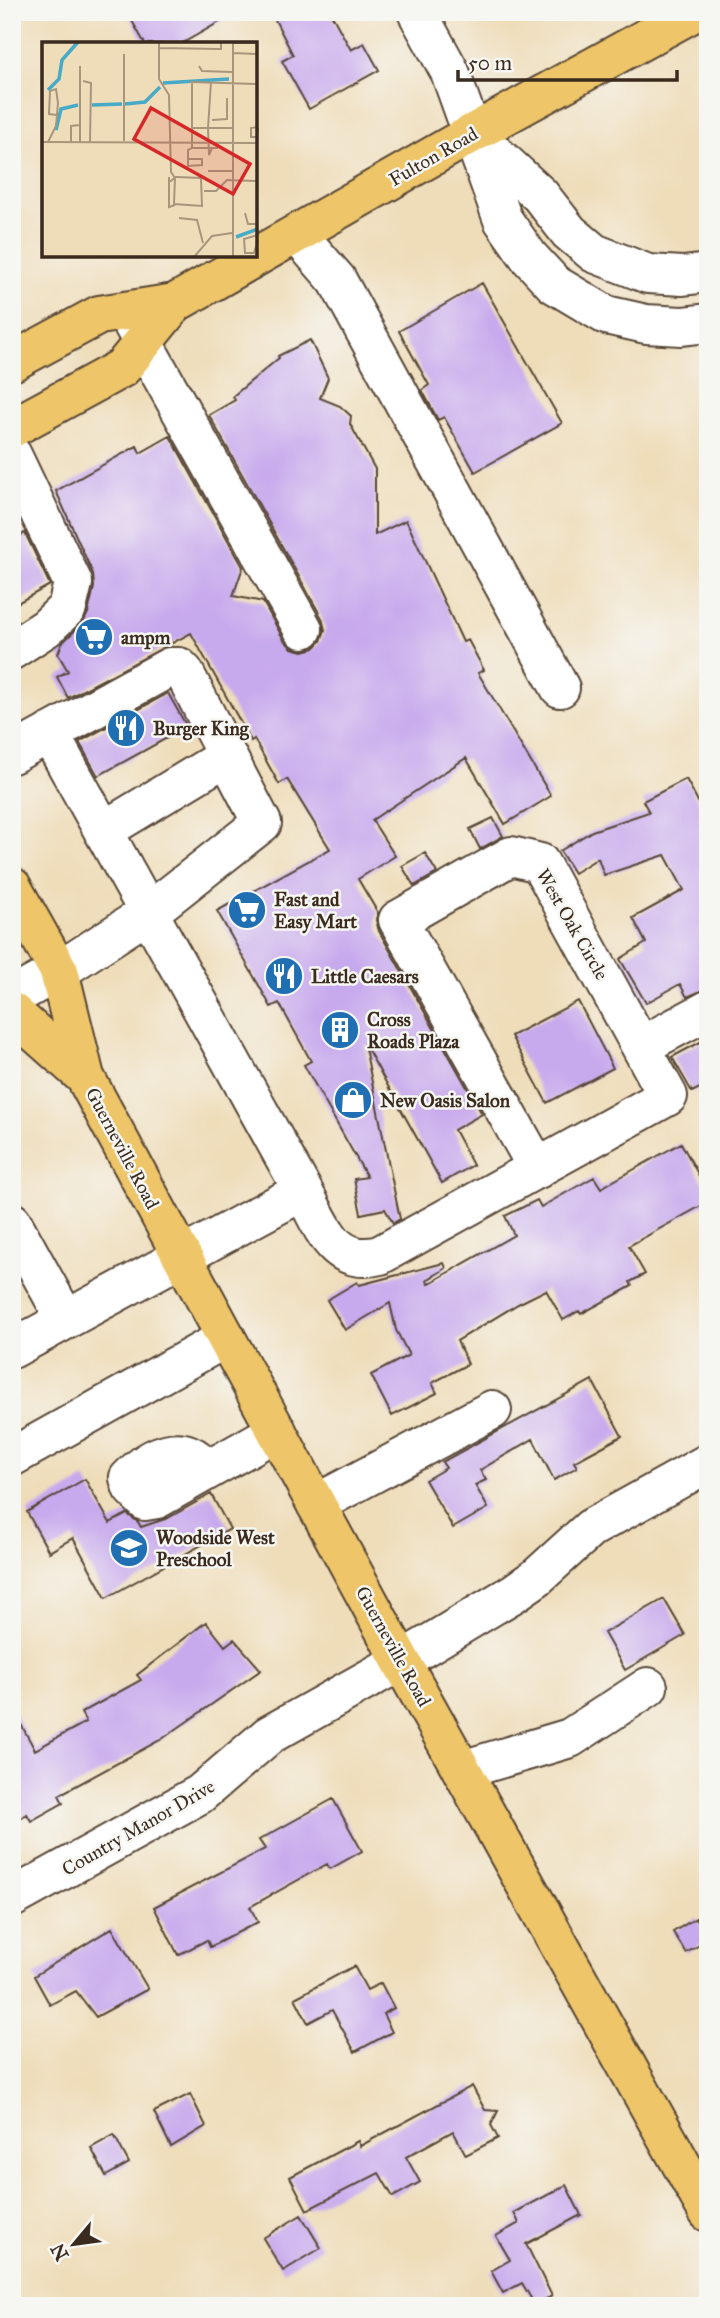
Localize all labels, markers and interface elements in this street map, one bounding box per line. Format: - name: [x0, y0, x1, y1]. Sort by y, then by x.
- scale bar: [458, 38, 676, 82]
- inset map: [42, 42, 257, 257]
- text: 50 m: [468, 50, 513, 76]
- street label: Fulton Road: [385, 122, 482, 191]
- supermarket icon: ampm: [73, 616, 115, 658]
- place label: ampm: [121, 626, 170, 650]
- restaurant icon: Burger King: [105, 707, 147, 749]
- place label: Burger King: [153, 717, 250, 741]
- street label: West Oak Circle: [531, 865, 614, 984]
- place label: Fast and Easy Mart: [274, 888, 357, 934]
- supermarket icon: Fast and Easy Mart: [226, 889, 268, 931]
- restaurant icon: Little Caesars: [263, 955, 305, 997]
- place label: Little Caesars: [311, 965, 419, 988]
- place label: Cross Roads Plaza: [367, 1008, 460, 1053]
- building icon: Cross Roads Plaza: [319, 1009, 361, 1051]
- shop icon: New Oasis Salon: [332, 1079, 374, 1121]
- street label: Guerneville Road: [81, 1084, 164, 1213]
- place label: New Oasis Salon: [380, 1089, 511, 1112]
- place label: Woodside West Preschool: [156, 1526, 275, 1571]
- school or university icon: Woodside West Preschool: [108, 1527, 150, 1569]
- street label: Guerneville Road: [351, 1582, 436, 1711]
- street label: Country Manor Drive: [58, 1774, 219, 1881]
- north arrow: [38, 2210, 108, 2280]
- text: N: [46, 2239, 74, 2265]

